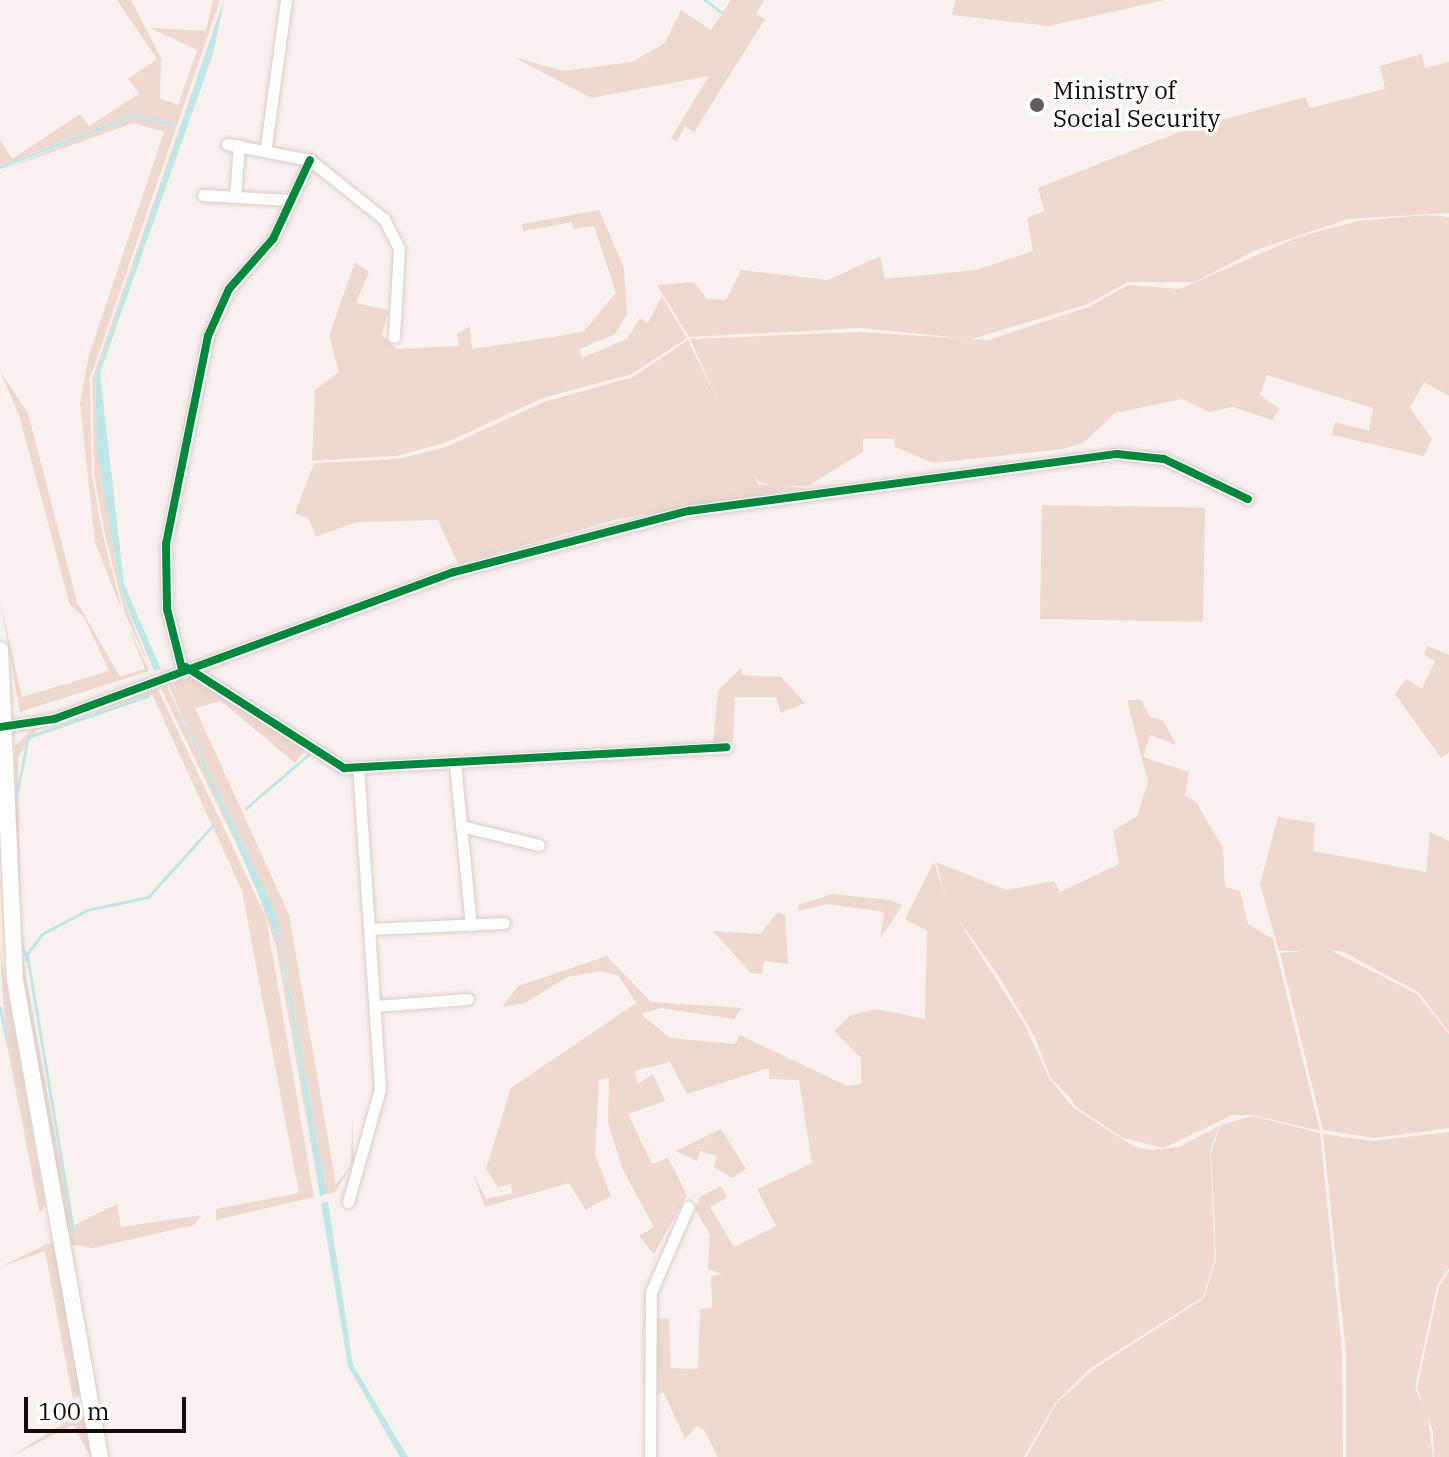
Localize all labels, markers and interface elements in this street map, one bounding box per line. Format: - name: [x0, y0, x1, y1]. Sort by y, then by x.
- place label: Ministry of Social Security: [1053, 77, 1220, 133]
- marker: Ministry of Social Security: [1028, 96, 1046, 114]
- scale bar: [28, 1381, 190, 1431]
- text: 100 m: [38, 1395, 110, 1427]

